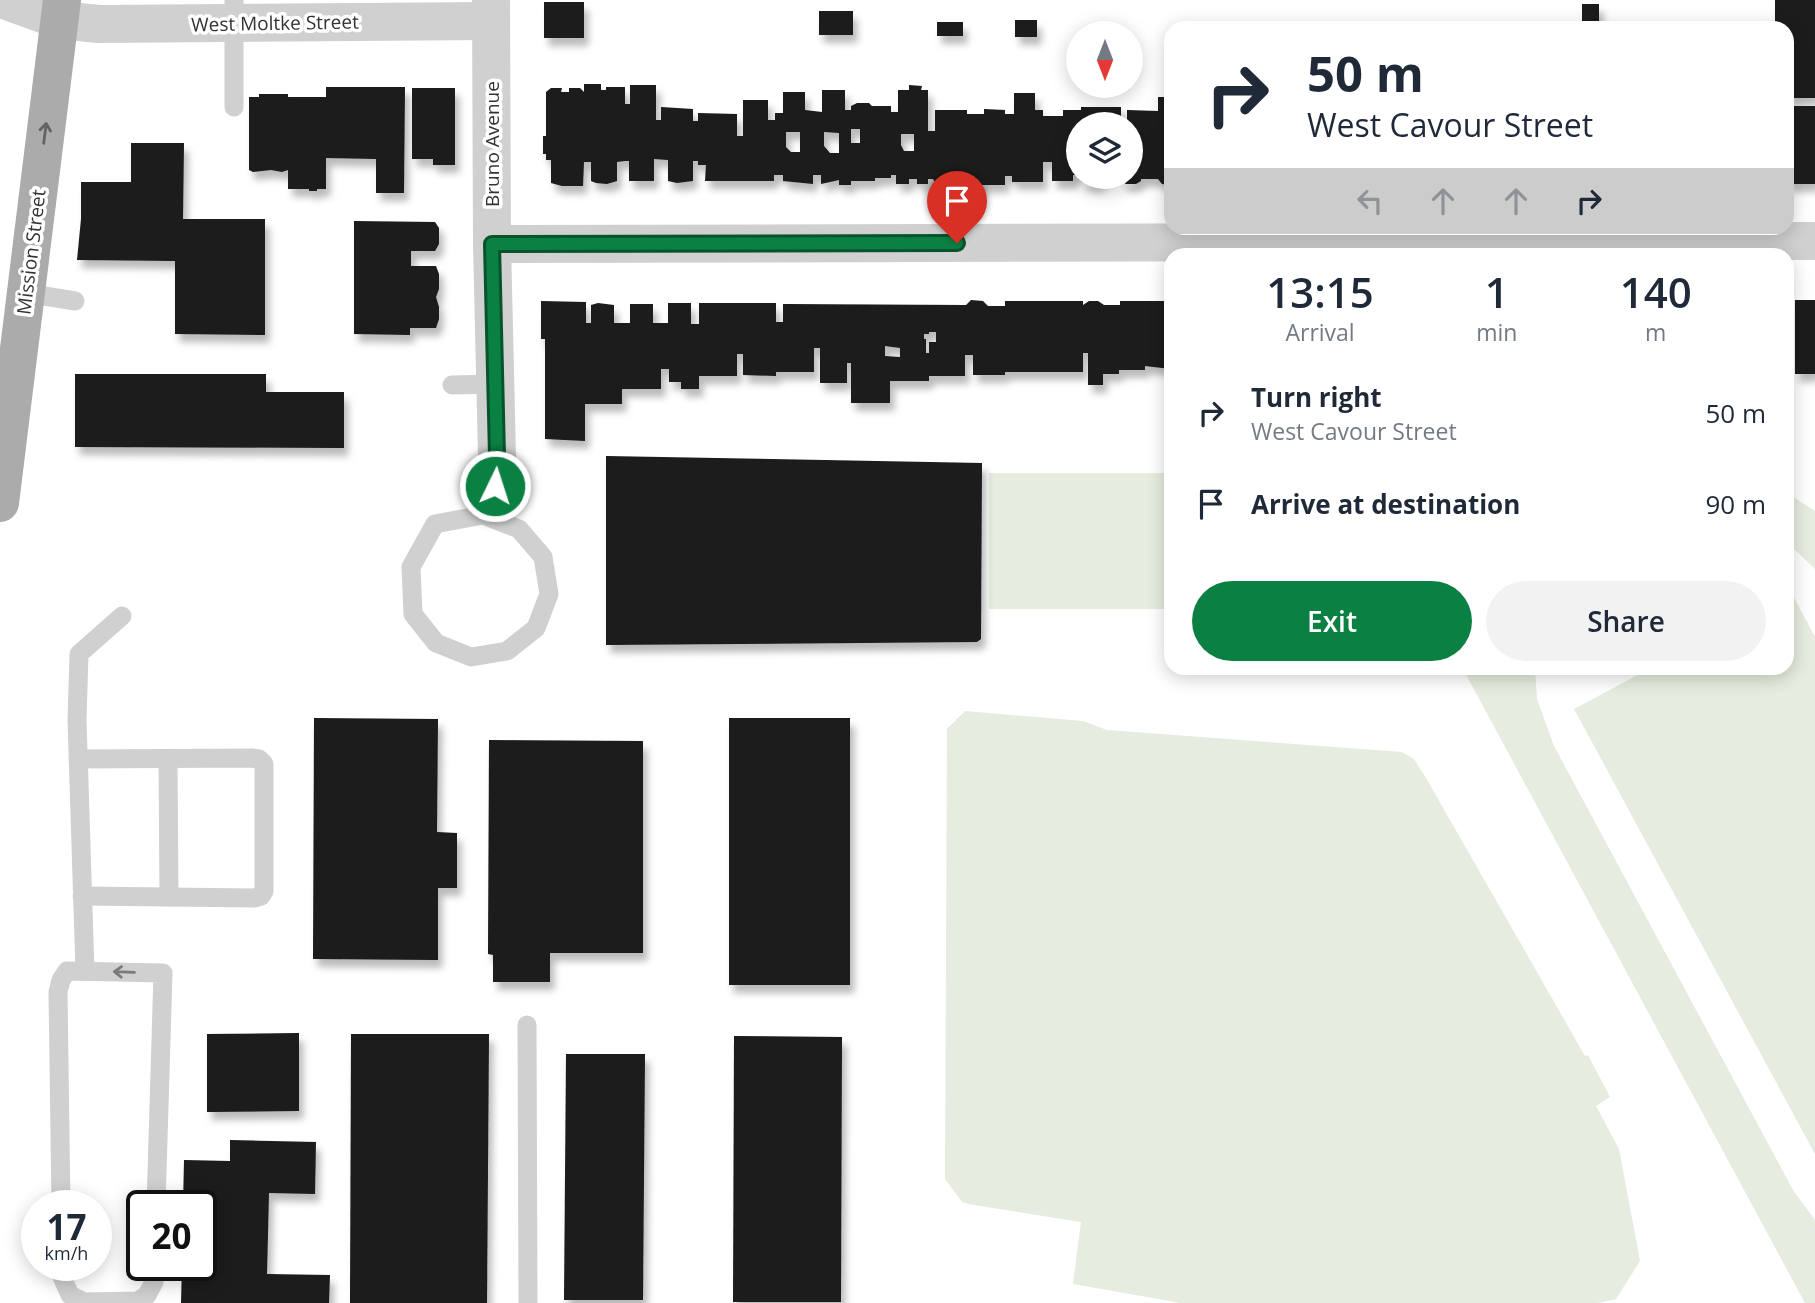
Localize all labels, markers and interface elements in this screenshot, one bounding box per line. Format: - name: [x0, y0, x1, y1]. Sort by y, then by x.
- street label: West Moltke Street: [191, 9, 359, 37]
- north arrow: [1066, 21, 1143, 98]
- map controls: [1066, 21, 1143, 189]
- text: 50 m: [1307, 40, 1424, 106]
- icon: right: [1192, 49, 1283, 140]
- street label: Bruno Avenue: [479, 81, 505, 207]
- text: West Cavour Street: [1307, 103, 1593, 146]
- button: layers: [1066, 112, 1143, 189]
- one-way arrow: [39, 122, 52, 145]
- pin: [927, 171, 987, 243]
- icon: arrive: [938, 182, 976, 220]
- icon: left: [1351, 182, 1389, 220]
- icon: ahead: [1424, 182, 1462, 220]
- icon: ahead: [1497, 182, 1535, 220]
- icon: right: [1570, 182, 1608, 220]
- street label: Mission Street: [10, 188, 52, 316]
- text: 13:15: [1266, 263, 1374, 320]
- text: 1: [1485, 263, 1509, 320]
- text: 140: [1620, 263, 1692, 320]
- text: Arrival: [1285, 316, 1355, 348]
- text: min: [1476, 316, 1517, 348]
- text: m: [1645, 316, 1666, 348]
- text: Turn right: [1251, 379, 1382, 415]
- icon: right: [1192, 394, 1230, 432]
- text: 50 m: [1705, 395, 1766, 431]
- text: West Cavour Street: [1251, 415, 1457, 447]
- position arrow: [458, 449, 532, 523]
- icon: arrive: [1192, 485, 1230, 523]
- text: Arrive at destination: [1251, 486, 1520, 522]
- text: 90 m: [1705, 486, 1766, 522]
- button: Exit: [1192, 581, 1472, 661]
- button: Share: [1486, 581, 1766, 661]
- one-way arrow: [113, 965, 136, 979]
- speed limit sign: 20: [126, 1190, 217, 1281]
- text: 17: [46, 1203, 87, 1250]
- text: km/h: [45, 1241, 88, 1265]

